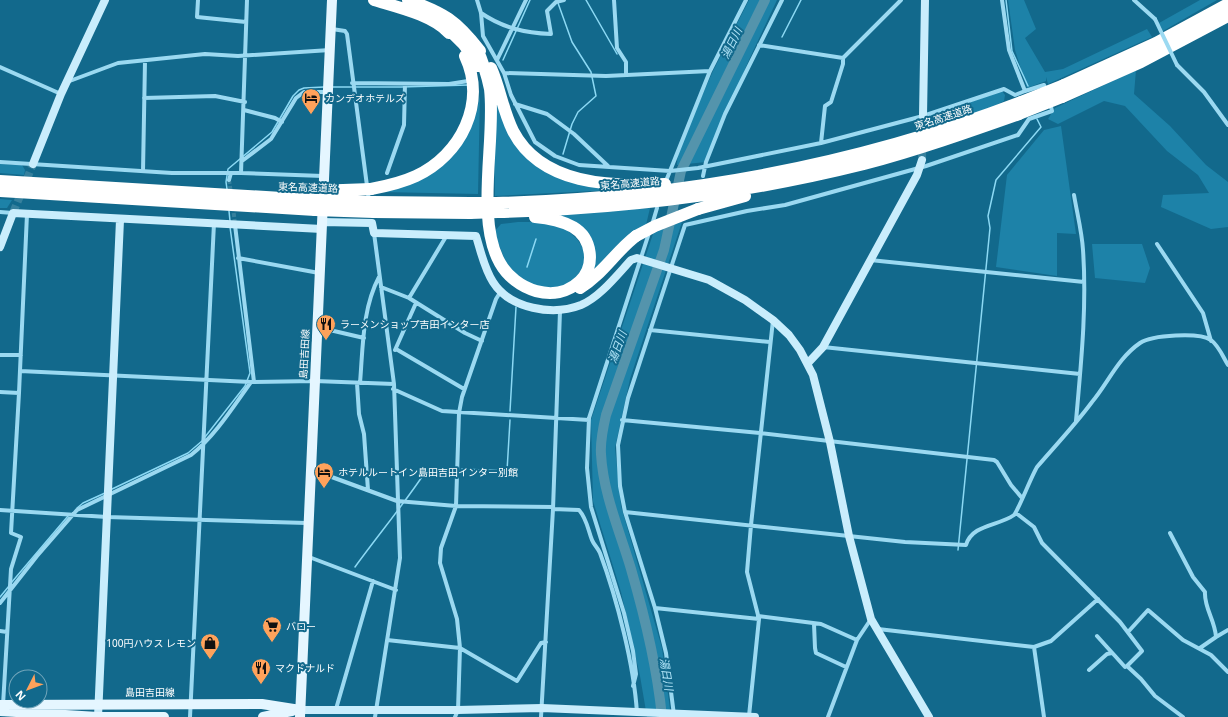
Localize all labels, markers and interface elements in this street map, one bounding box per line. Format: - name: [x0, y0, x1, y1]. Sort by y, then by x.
- water label: 湯日川: [717, 24, 745, 61]
- hotel icon: カンデオホテルズ: [300, 87, 322, 115]
- place label: カンデオホテルズ: [325, 91, 405, 105]
- street label: 東名高速道路: [912, 101, 974, 133]
- street label: 東名高速道路: [600, 173, 660, 193]
- street label: 東名高速道路: [278, 179, 338, 195]
- restaurant icon: ラーメンショップ吉田インター店: [315, 313, 337, 341]
- place label: ラーメンショップ吉田インター店: [340, 317, 490, 331]
- water label: 湯日川: [604, 328, 630, 365]
- street label: 島田吉田線: [296, 329, 312, 379]
- hotel icon: ホテルルートイン島田吉田インター別館: [313, 461, 335, 489]
- place label: ホテルルートイン島田吉田インター別館: [338, 465, 518, 479]
- supermarket icon: バロー: [261, 615, 283, 643]
- place label: バロー: [286, 619, 316, 633]
- shop icon: 100円ハウス レモン: [199, 632, 221, 660]
- place label: 100円ハウス レモン: [106, 636, 196, 650]
- restaurant icon: マクドナルド: [250, 657, 272, 685]
- water label: 湯日川: [657, 657, 677, 692]
- place label: マクドナルド: [275, 661, 335, 675]
- north arrow: [8, 669, 48, 709]
- street label: 島田吉田線: [125, 685, 175, 699]
- text: N: [12, 688, 29, 704]

